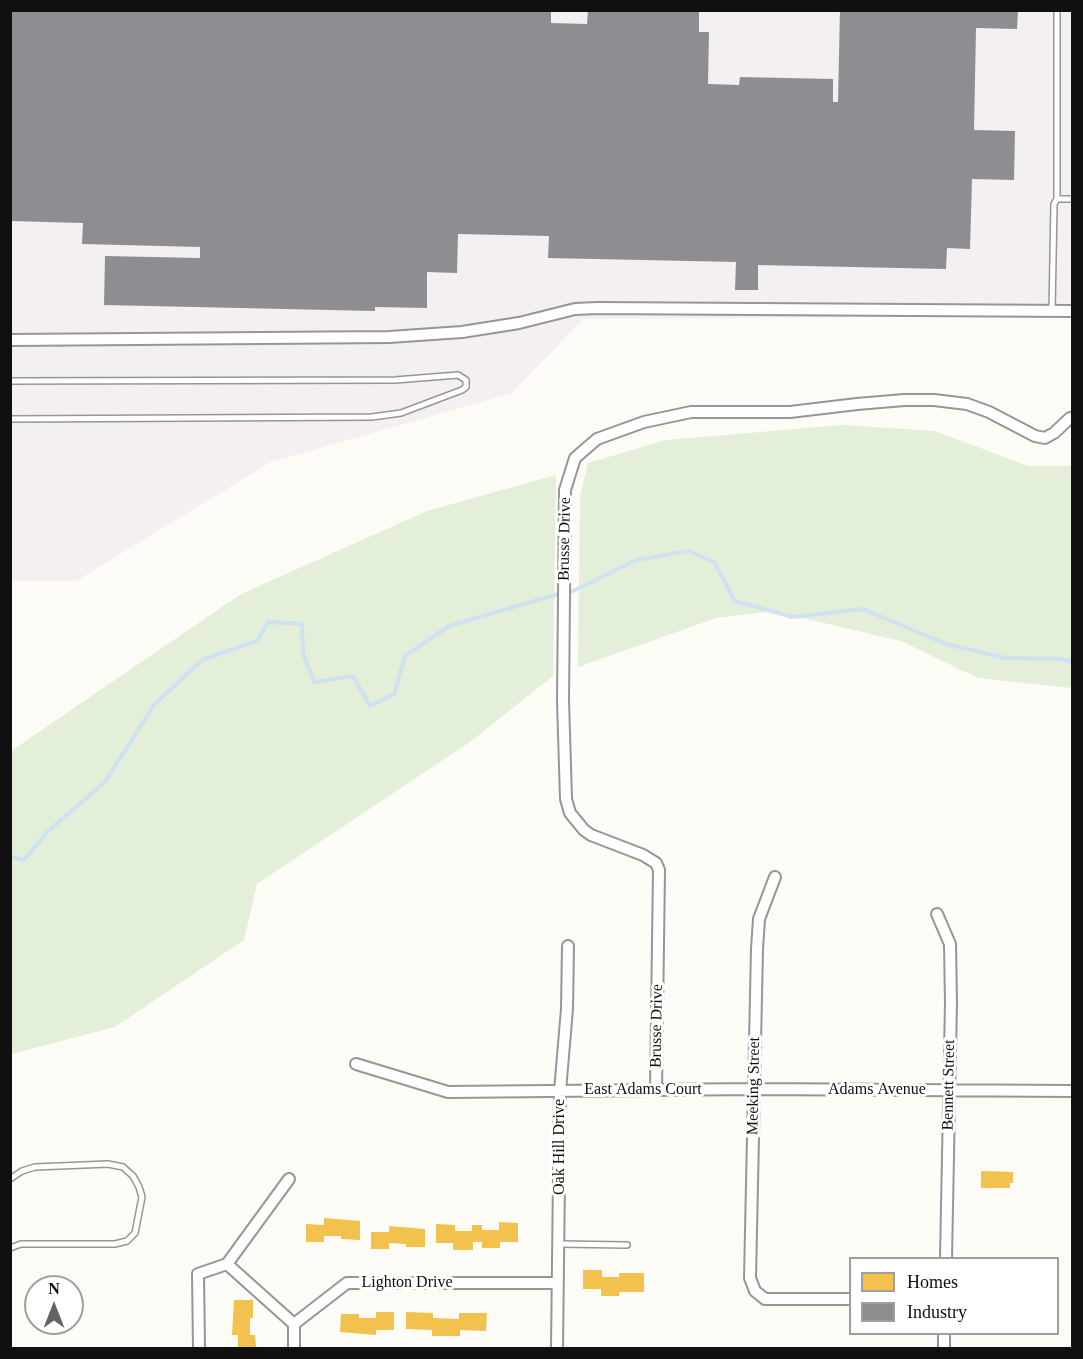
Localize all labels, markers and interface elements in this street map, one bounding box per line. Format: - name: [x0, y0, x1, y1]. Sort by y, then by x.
- street label: Brusse Drive: [555, 497, 575, 581]
- street label: Brusse Drive: [647, 984, 667, 1068]
- street label: Meeking Street: [744, 1037, 764, 1135]
- street label: Bennett Street: [939, 1039, 959, 1131]
- street label: East Adams Court: [584, 1080, 702, 1100]
- street label: Adams Avenue: [828, 1080, 926, 1100]
- street label: Oak Hill Drive: [550, 1099, 570, 1195]
- legend: [849, 1257, 1059, 1335]
- text: Homes: [907, 1272, 958, 1292]
- street label: Lighton Drive: [361, 1273, 453, 1293]
- north arrow: [24, 1275, 84, 1335]
- text: N: [48, 1280, 60, 1297]
- text: Industry: [907, 1302, 967, 1322]

